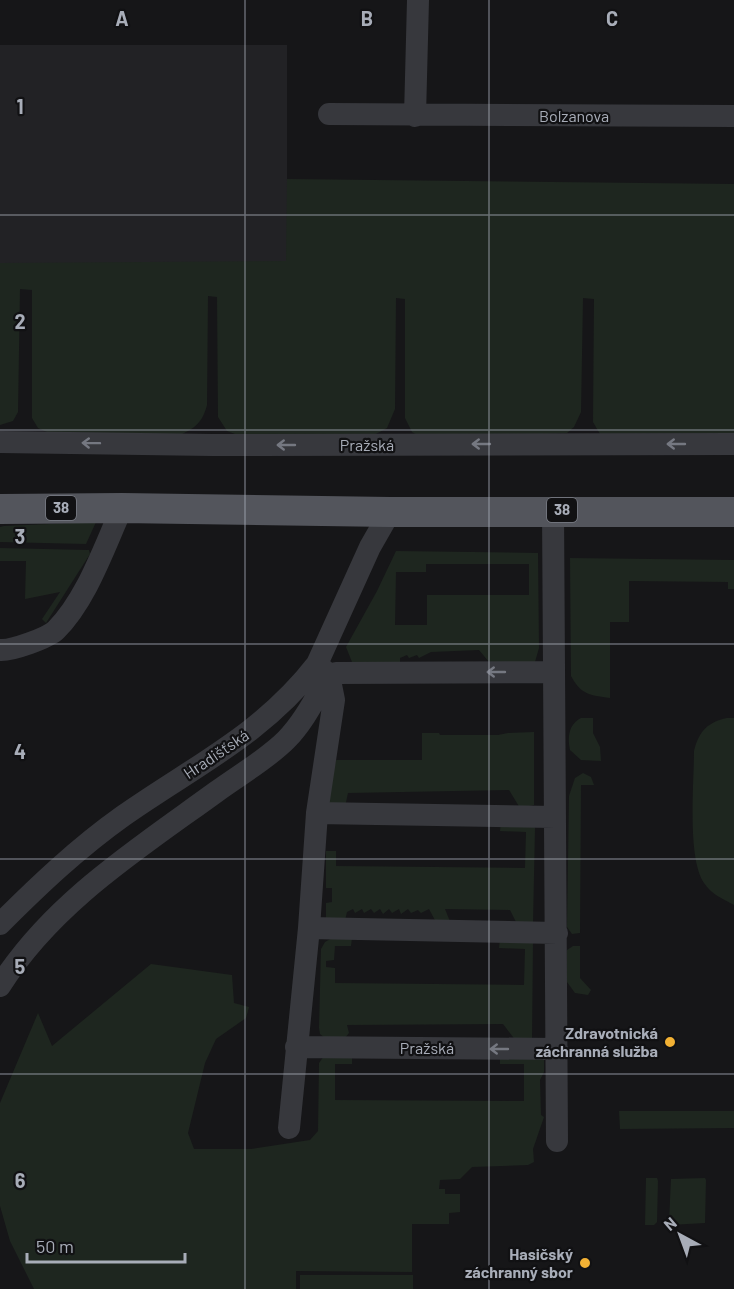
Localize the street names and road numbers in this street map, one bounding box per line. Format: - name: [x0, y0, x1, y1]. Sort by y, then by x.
- street label: Bolzanova: [539, 106, 609, 125]
- street label: Pražská: [340, 435, 394, 454]
- road number: 38: [46, 496, 76, 520]
- road number: 38: [547, 498, 577, 522]
- street label: Hradišťská: [180, 725, 252, 782]
- street label: Pražská: [400, 1038, 454, 1057]

